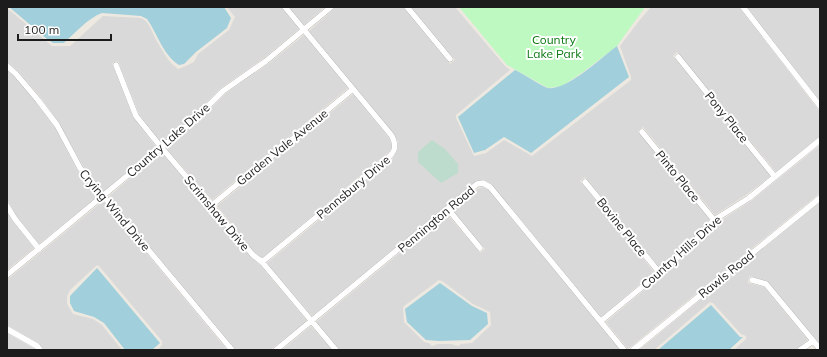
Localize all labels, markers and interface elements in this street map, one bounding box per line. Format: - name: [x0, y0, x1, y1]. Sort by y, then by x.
- scale bar: [18, 16, 111, 42]
- text: 100 m: [24, 22, 59, 37]
- park label: Country Lake Park: [527, 32, 582, 61]
- street label: Pony Place: [702, 89, 752, 145]
- street label: Country Lake Drive: [123, 100, 213, 180]
- street label: Garden Vale Avenue: [233, 106, 331, 188]
- street label: Pinto Place: [653, 147, 703, 205]
- street label: Pennsbury Drive: [313, 152, 393, 222]
- street label: Crying Wind Drive: [76, 166, 154, 254]
- street label: Scrimshaw Drive: [181, 172, 253, 254]
- street label: Pennington Road: [394, 182, 478, 256]
- street label: Bovine Place: [594, 195, 650, 259]
- street label: Country Hills Drive: [638, 212, 724, 292]
- street label: Rawls Road: [695, 247, 757, 301]

